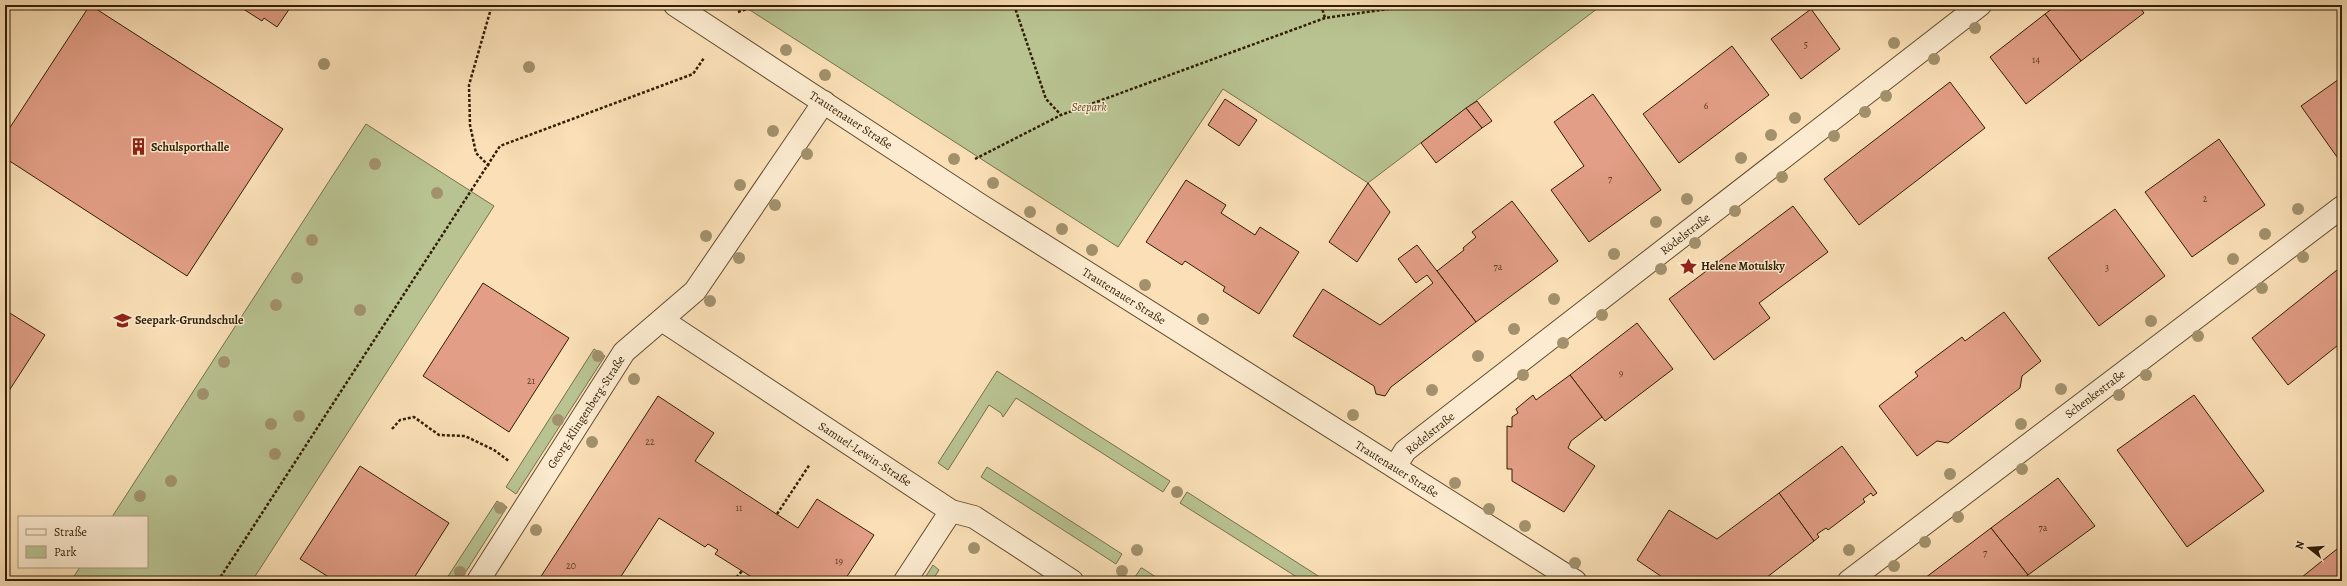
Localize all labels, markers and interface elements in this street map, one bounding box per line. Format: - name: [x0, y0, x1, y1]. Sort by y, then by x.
- house number: 5: [1804, 38, 1808, 51]
- house number: 14: [2032, 53, 2040, 66]
- street label: Trautenauer Straße: [806, 87, 896, 153]
- park label: Seepark: [1071, 99, 1107, 115]
- house number: 6: [1704, 99, 1709, 112]
- building icon: Schulsporthalle: [128, 137, 148, 157]
- place label: Schulsporthalle: [151, 139, 230, 155]
- house number: 7: [1608, 172, 1613, 185]
- house number: 2: [2203, 192, 2208, 205]
- street label: Rödelstraße: [1657, 210, 1713, 258]
- place icon: Helene Motulsky: [1678, 256, 1698, 276]
- place label: Helene Motulsky: [1701, 258, 1785, 274]
- house number: 7a: [1494, 260, 1503, 273]
- house number: 3: [2105, 261, 2109, 274]
- street label: Trautenauer Straße: [1079, 264, 1169, 328]
- school or university icon: Seepark-Grundschule: [112, 310, 132, 330]
- place label: Seepark-Grundschule: [135, 312, 244, 328]
- street label: Georg-Klingenberg-Straße: [543, 352, 629, 472]
- house number: 9: [1619, 366, 1624, 379]
- street label: Schenkestraße: [2061, 366, 2129, 422]
- house number: 21: [527, 374, 536, 387]
- street label: Rödelstraße: [1402, 408, 1458, 458]
- street label: Samuel-Lewin-Straße: [815, 418, 915, 490]
- house number: 22: [645, 435, 655, 448]
- street label: Trautenauer Straße: [1352, 437, 1442, 501]
- house number: 11: [736, 501, 743, 514]
- legend: [18, 516, 148, 568]
- house number: 7a: [2039, 521, 2048, 534]
- text: Straße: [54, 524, 87, 540]
- north arrow: [2289, 528, 2329, 568]
- text: N: [2292, 539, 2308, 551]
- text: Park: [54, 544, 77, 560]
- house number: 7: [1983, 546, 1988, 559]
- house number: 19: [835, 554, 843, 567]
- house number: 20: [566, 559, 576, 572]

